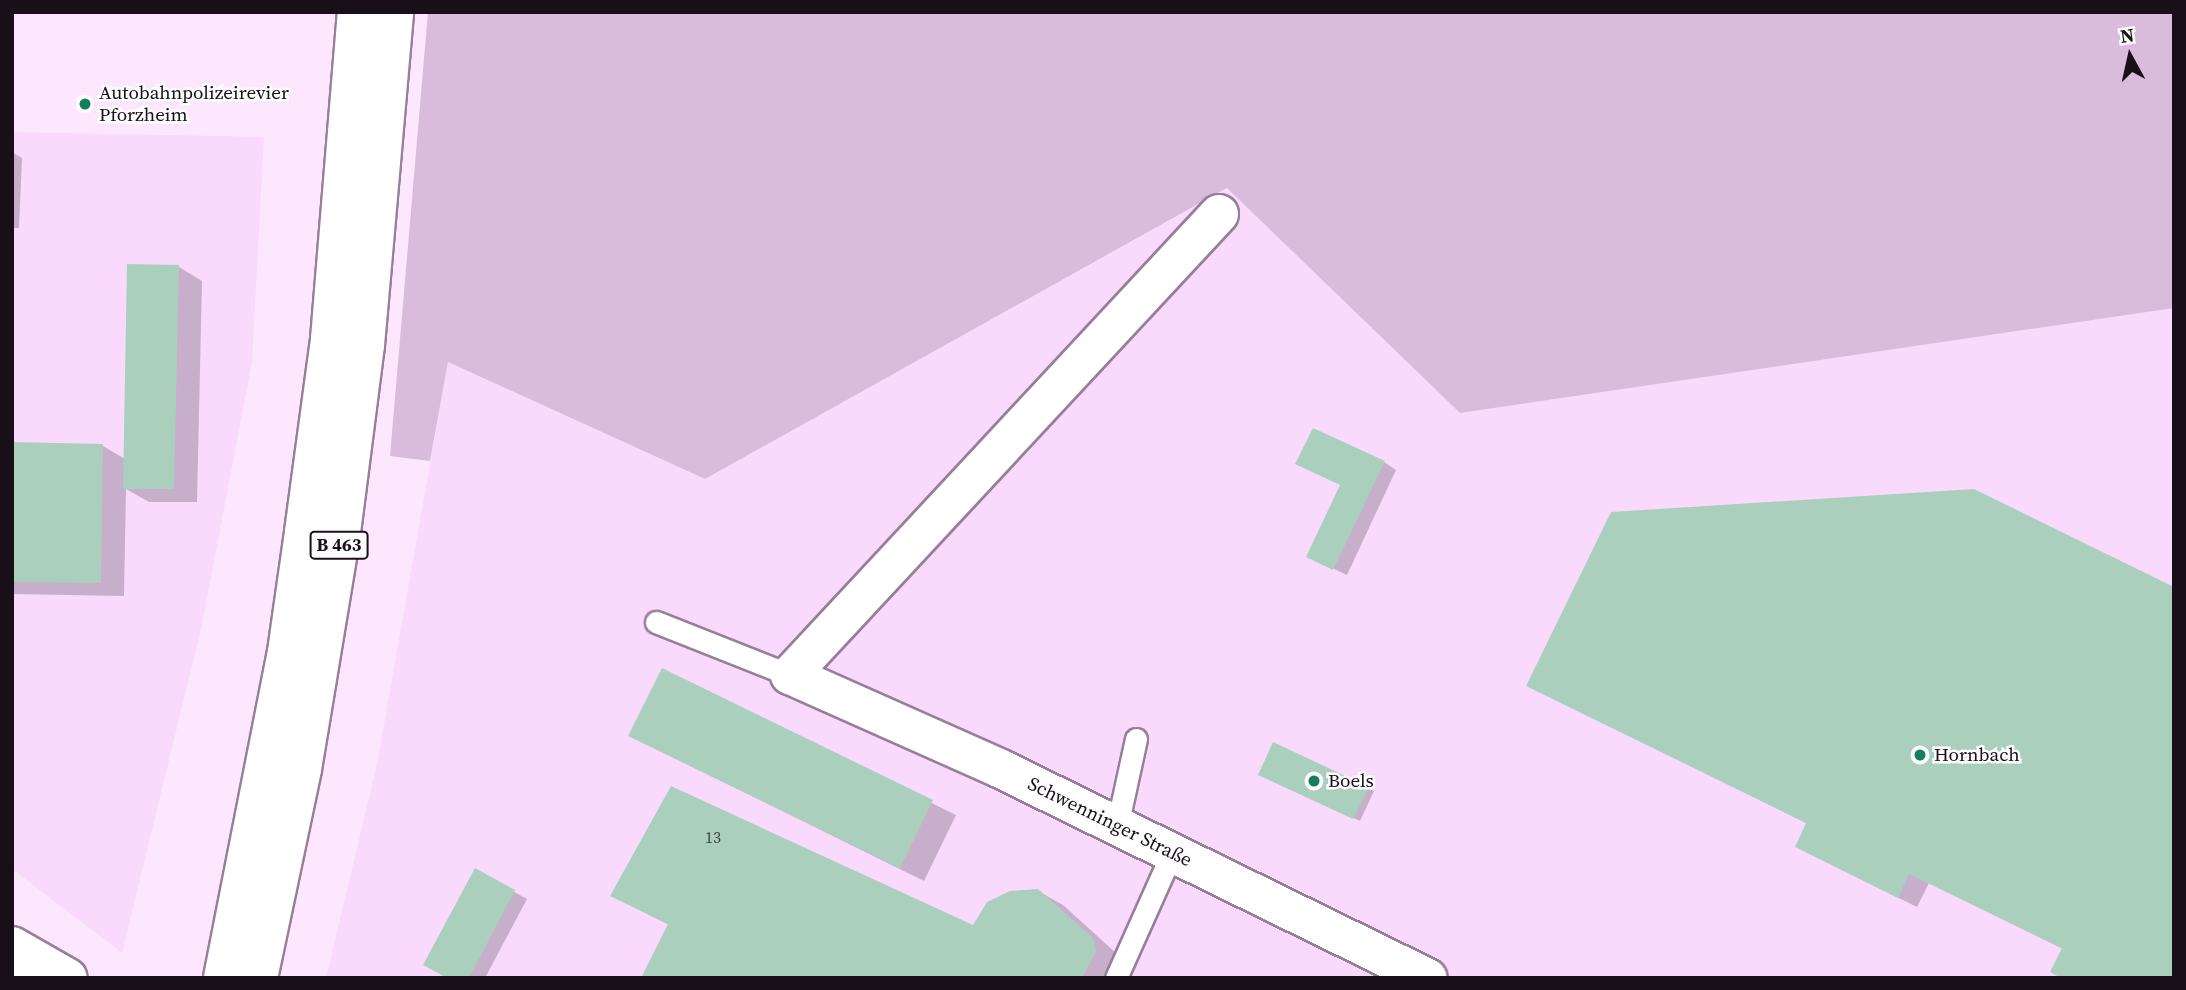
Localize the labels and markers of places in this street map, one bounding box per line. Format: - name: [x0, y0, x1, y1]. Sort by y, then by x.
- place label: Autobahnpolizeirevier Pforzheim: [99, 82, 289, 126]
- marker: Autobahnpolizeirevier Pforzheim: [77, 96, 93, 112]
- place label: Hornbach: [1934, 744, 2020, 766]
- marker: Hornbach: [1912, 747, 1928, 763]
- place label: Boels: [1328, 770, 1374, 792]
- marker: Boels: [1306, 773, 1322, 789]

